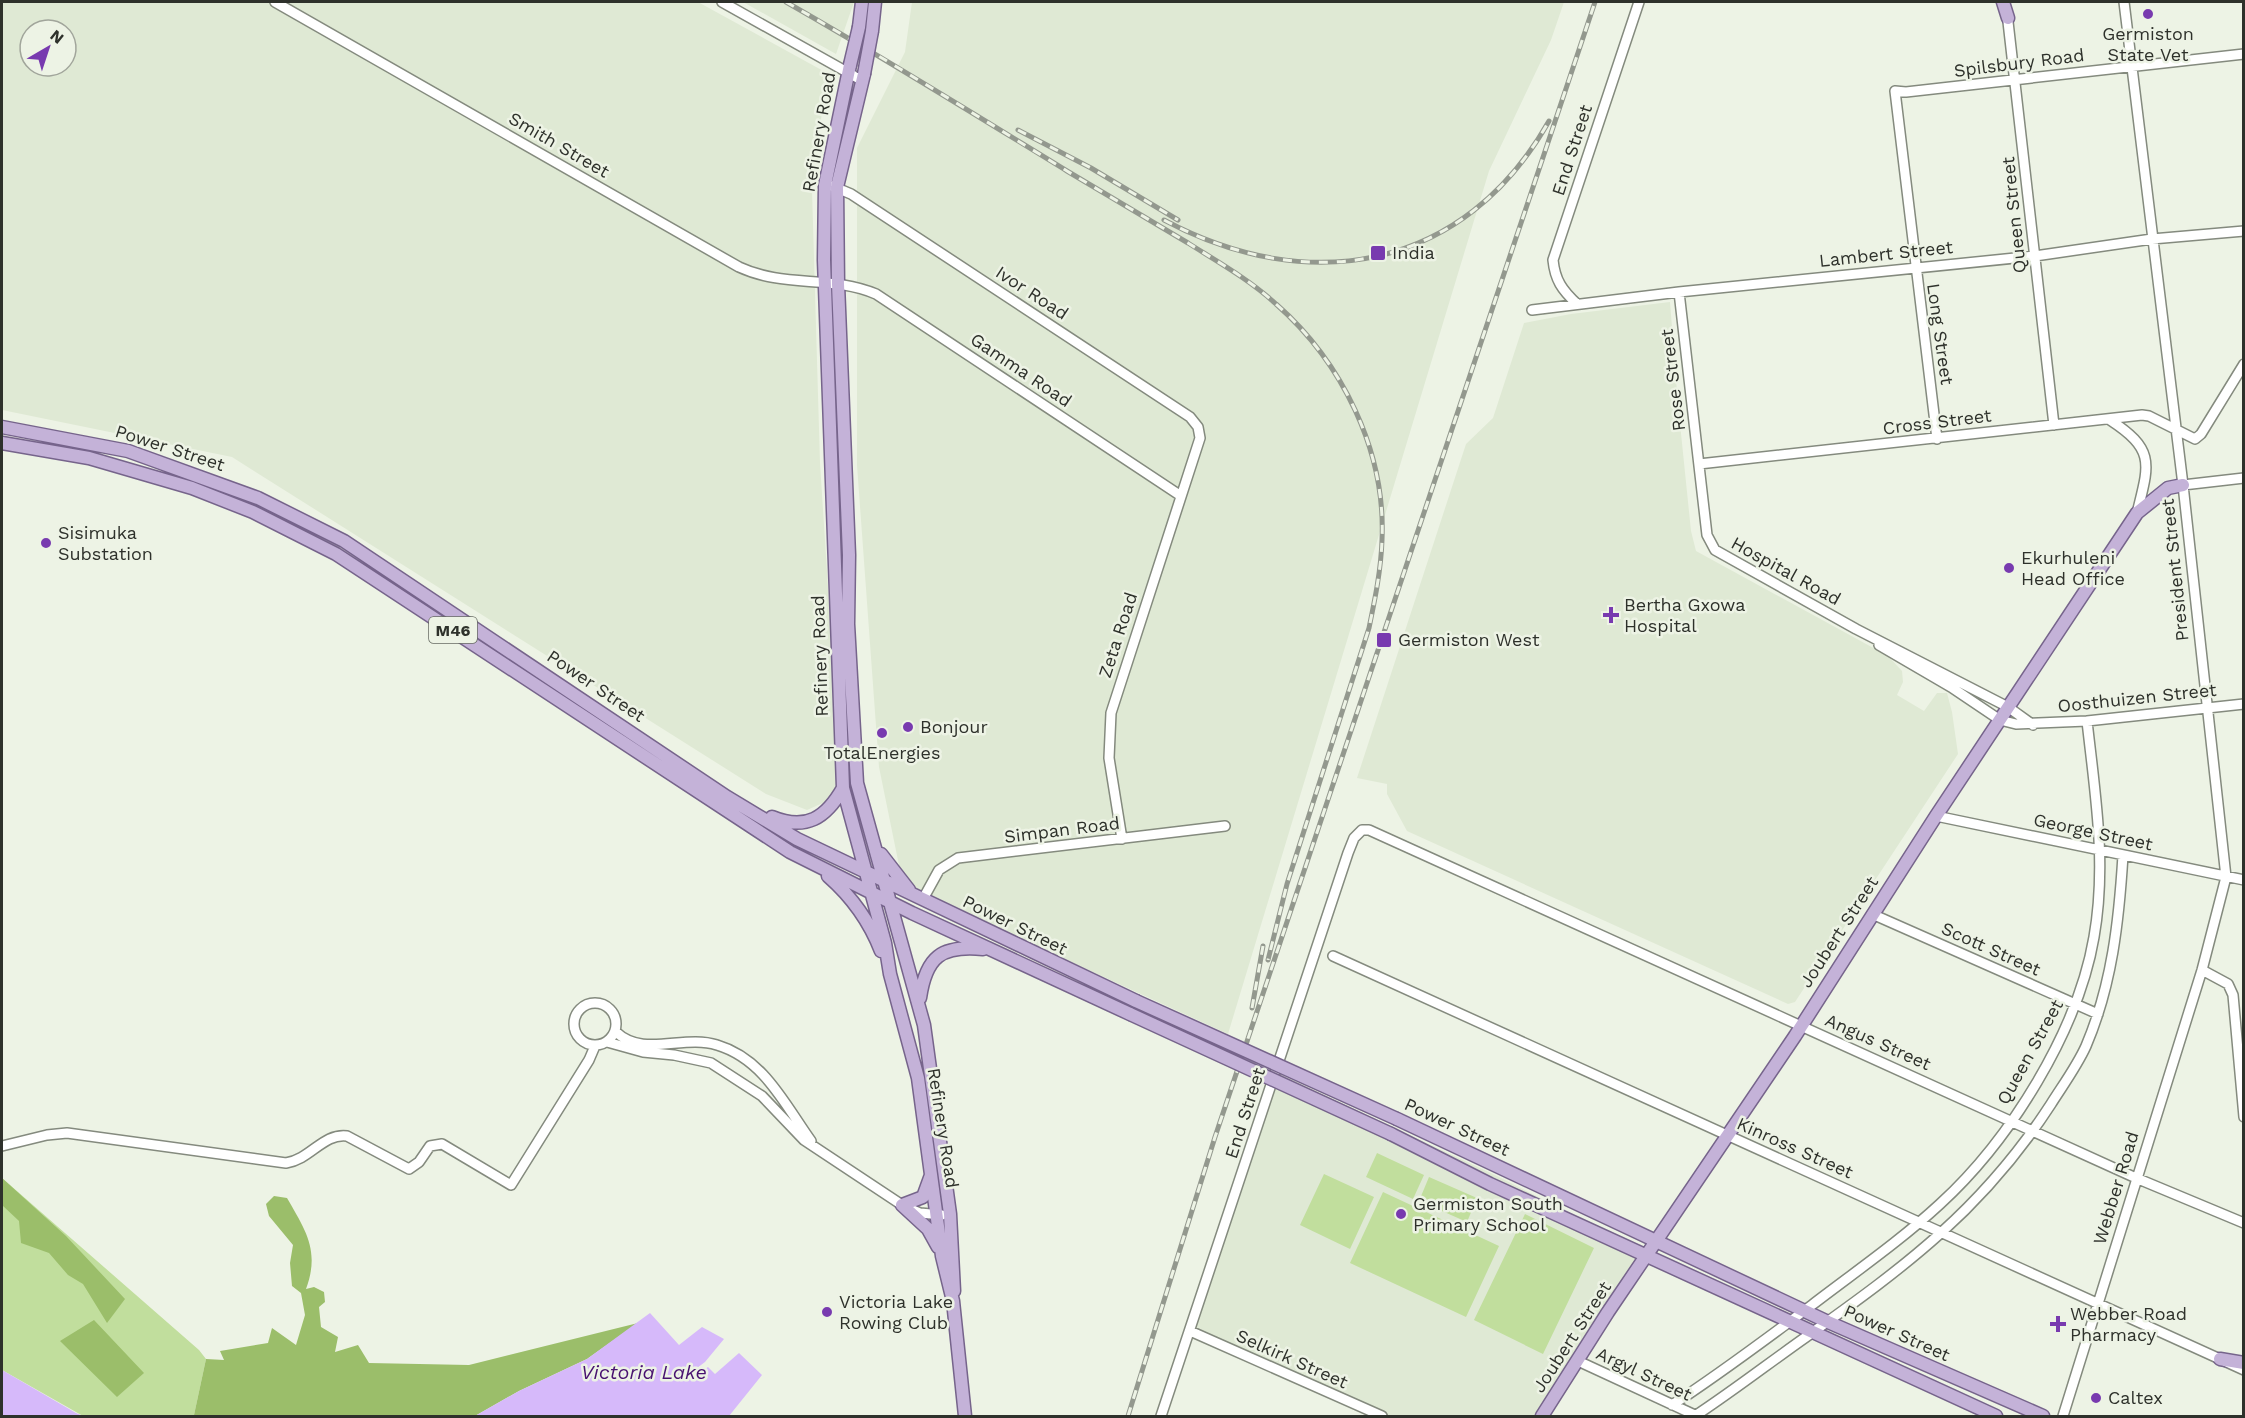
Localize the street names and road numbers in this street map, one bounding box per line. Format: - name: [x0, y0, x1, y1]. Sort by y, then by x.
- street label: Spilsbury Road: [1953, 44, 2085, 81]
- street label: Refinery Road: [798, 70, 839, 194]
- street label: End Street: [1547, 101, 1596, 198]
- street label: Smith Street: [505, 107, 614, 182]
- street label: Queen Street: [1997, 155, 2030, 274]
- street label: Lambert Street: [1818, 236, 1954, 271]
- street label: Ivor Road: [992, 261, 1073, 324]
- street label: Long Street: [1923, 282, 1958, 387]
- street label: Rose Street: [1656, 327, 1689, 432]
- street label: Gamma Road: [967, 328, 1076, 411]
- street label: Cross Street: [1881, 404, 1993, 439]
- street label: Power Street: [113, 420, 228, 475]
- street label: President Street: [2157, 497, 2192, 642]
- street label: Hospital Road: [1728, 532, 1845, 609]
- street label: Zeta Road: [1094, 590, 1141, 680]
- street label: Refinery Road: [807, 595, 832, 717]
- road number: M46: [429, 617, 477, 643]
- street label: Power Street: [543, 645, 650, 726]
- street label: Oosthuizen Street: [2056, 679, 2218, 716]
- street label: George Street: [2032, 809, 2155, 854]
- street label: Simpan Road: [1003, 812, 1121, 847]
- street label: Joubert Street: [1795, 872, 1883, 991]
- street label: Power Street: [960, 890, 1071, 959]
- street label: Scott Street: [1938, 917, 2045, 980]
- street label: Queen Street: [1992, 995, 2067, 1108]
- street label: Angus Street: [1822, 1009, 1935, 1074]
- street label: End Street: [1220, 1064, 1269, 1161]
- street label: Refinery Road: [924, 1066, 963, 1190]
- street label: Power Street: [1401, 1093, 1514, 1160]
- street label: Kinross Street: [1734, 1113, 1857, 1183]
- street label: Webber Road: [2088, 1129, 2143, 1247]
- street label: Joubert Street: [1528, 1277, 1616, 1396]
- street label: Power Street: [1841, 1300, 1954, 1365]
- street label: Selkirk Street: [1233, 1325, 1352, 1393]
- street label: Argyl Street: [1593, 1342, 1696, 1405]

